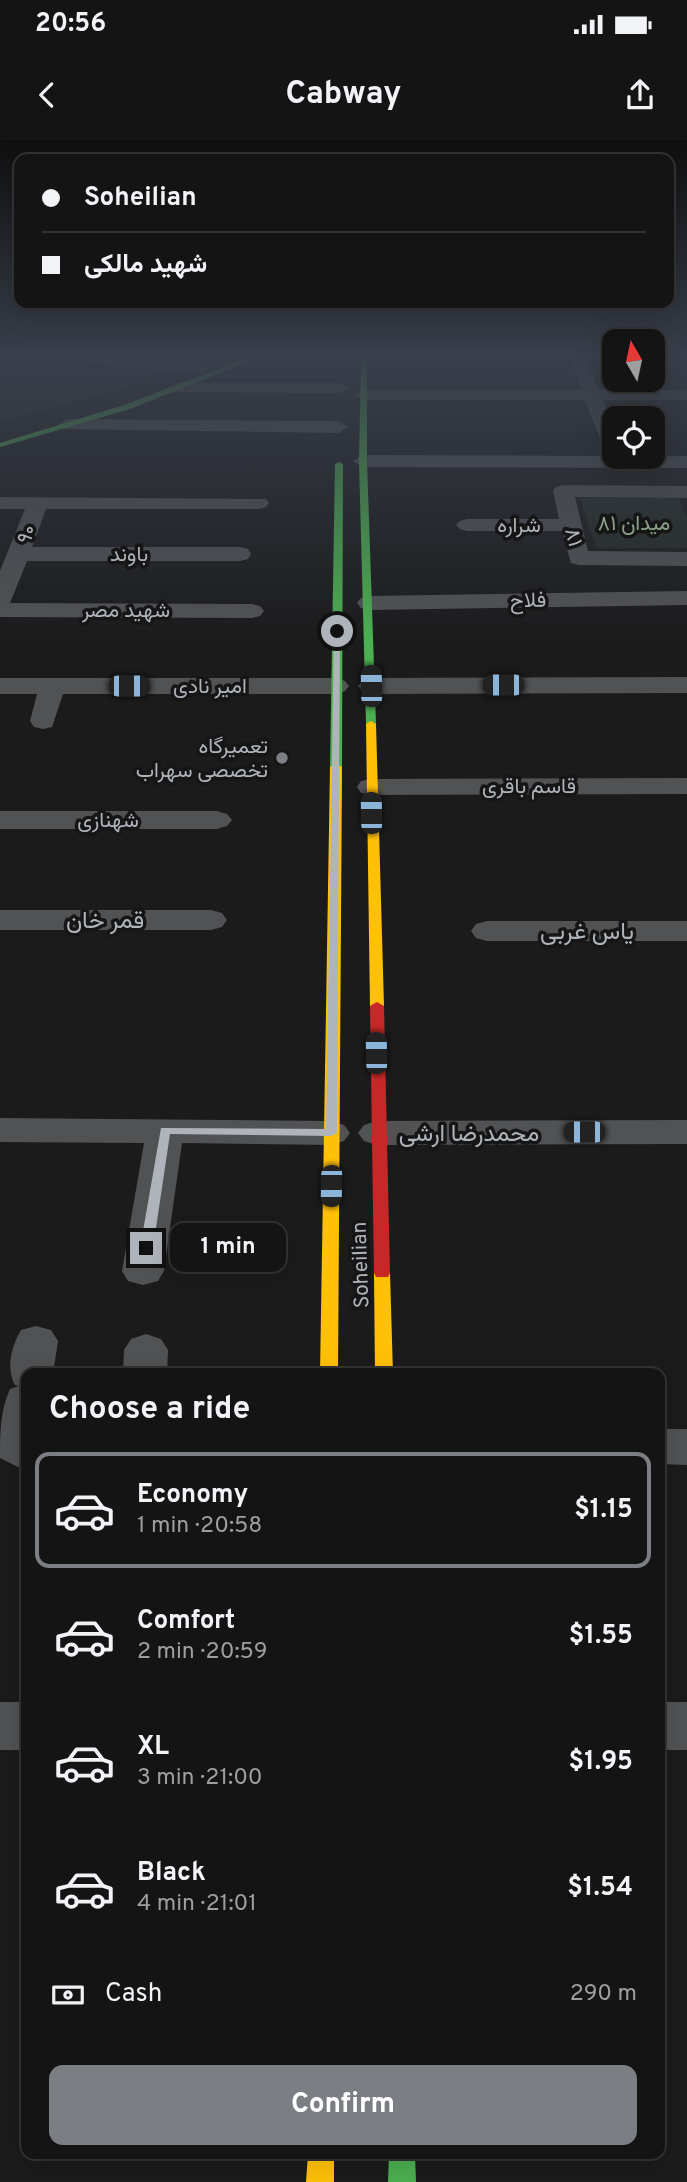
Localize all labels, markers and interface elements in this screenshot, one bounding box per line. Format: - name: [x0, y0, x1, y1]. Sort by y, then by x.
- text: 20:56: [35, 8, 106, 41]
- text: Cabway: [286, 75, 401, 115]
- icon: back: [28, 76, 66, 114]
- icon: share: [621, 76, 659, 114]
- text: Soheilian: [84, 182, 197, 215]
- text: شهید مالکی: [84, 249, 207, 282]
- north arrow: [602, 329, 665, 392]
- map controls: [602, 329, 665, 469]
- button: locate: [602, 406, 665, 469]
- park label: میدان ۸۱: [598, 511, 670, 538]
- street label: شراره: [497, 513, 541, 540]
- street label: ۹۰: [11, 521, 43, 548]
- street label: ۸۱: [557, 525, 588, 550]
- street label: باوند: [110, 542, 148, 569]
- street label: فلاح: [510, 588, 546, 615]
- street label: شهید مصر: [81, 598, 170, 625]
- route start: [321, 615, 353, 647]
- car: [361, 665, 382, 707]
- street label: امیر نادی: [173, 674, 247, 701]
- car: [483, 675, 525, 696]
- car: [109, 676, 151, 697]
- place label: تعمیرگاه تخصصی سهراب: [136, 734, 268, 785]
- marker: تعمیرگاه تخصصی سهراب: [274, 750, 290, 766]
- street label: قاسم باقری: [482, 774, 576, 801]
- car: [361, 792, 382, 834]
- street label: شهنازی: [77, 808, 139, 835]
- street label: قمر خان: [66, 907, 144, 937]
- street label: یاس غربی: [540, 918, 634, 948]
- car: [366, 1032, 387, 1074]
- street label: محمدرضا ارشی: [399, 1120, 539, 1150]
- car: [564, 1122, 606, 1143]
- car: [321, 1165, 342, 1207]
- street label: Soheilian: [346, 1221, 377, 1309]
- callout: 1 min: [170, 1224, 286, 1272]
- route end: [130, 1232, 162, 1264]
- text: 1 min: [200, 1233, 256, 1262]
- text: Choose a ride: [49, 1390, 250, 1430]
- icon: car: [53, 1479, 116, 1542]
- text: Economy: [137, 1479, 248, 1512]
- text: $1.15: [574, 1494, 633, 1527]
- text: 1 min · 20:58: [137, 1512, 262, 1541]
- icon: car: [53, 1605, 116, 1668]
- text: Comfort: [137, 1605, 235, 1638]
- text: $1.55: [569, 1620, 633, 1653]
- text: 2 min · 20:59: [137, 1638, 267, 1667]
- icon: car: [53, 1731, 116, 1794]
- text: XL: [137, 1731, 169, 1764]
- text: $1.95: [569, 1746, 633, 1779]
- text: 3 min · 21:00: [137, 1764, 263, 1793]
- icon: car: [53, 1857, 116, 1920]
- text: Black: [137, 1857, 206, 1890]
- text: $1.54: [567, 1872, 633, 1905]
- text: 4 min · 21:01: [137, 1890, 257, 1919]
- icon: cash: [49, 1976, 87, 2014]
- text: Cash: [105, 1978, 162, 2011]
- text: 290 m: [570, 1980, 637, 2009]
- button: Confirm: [49, 2065, 637, 2145]

